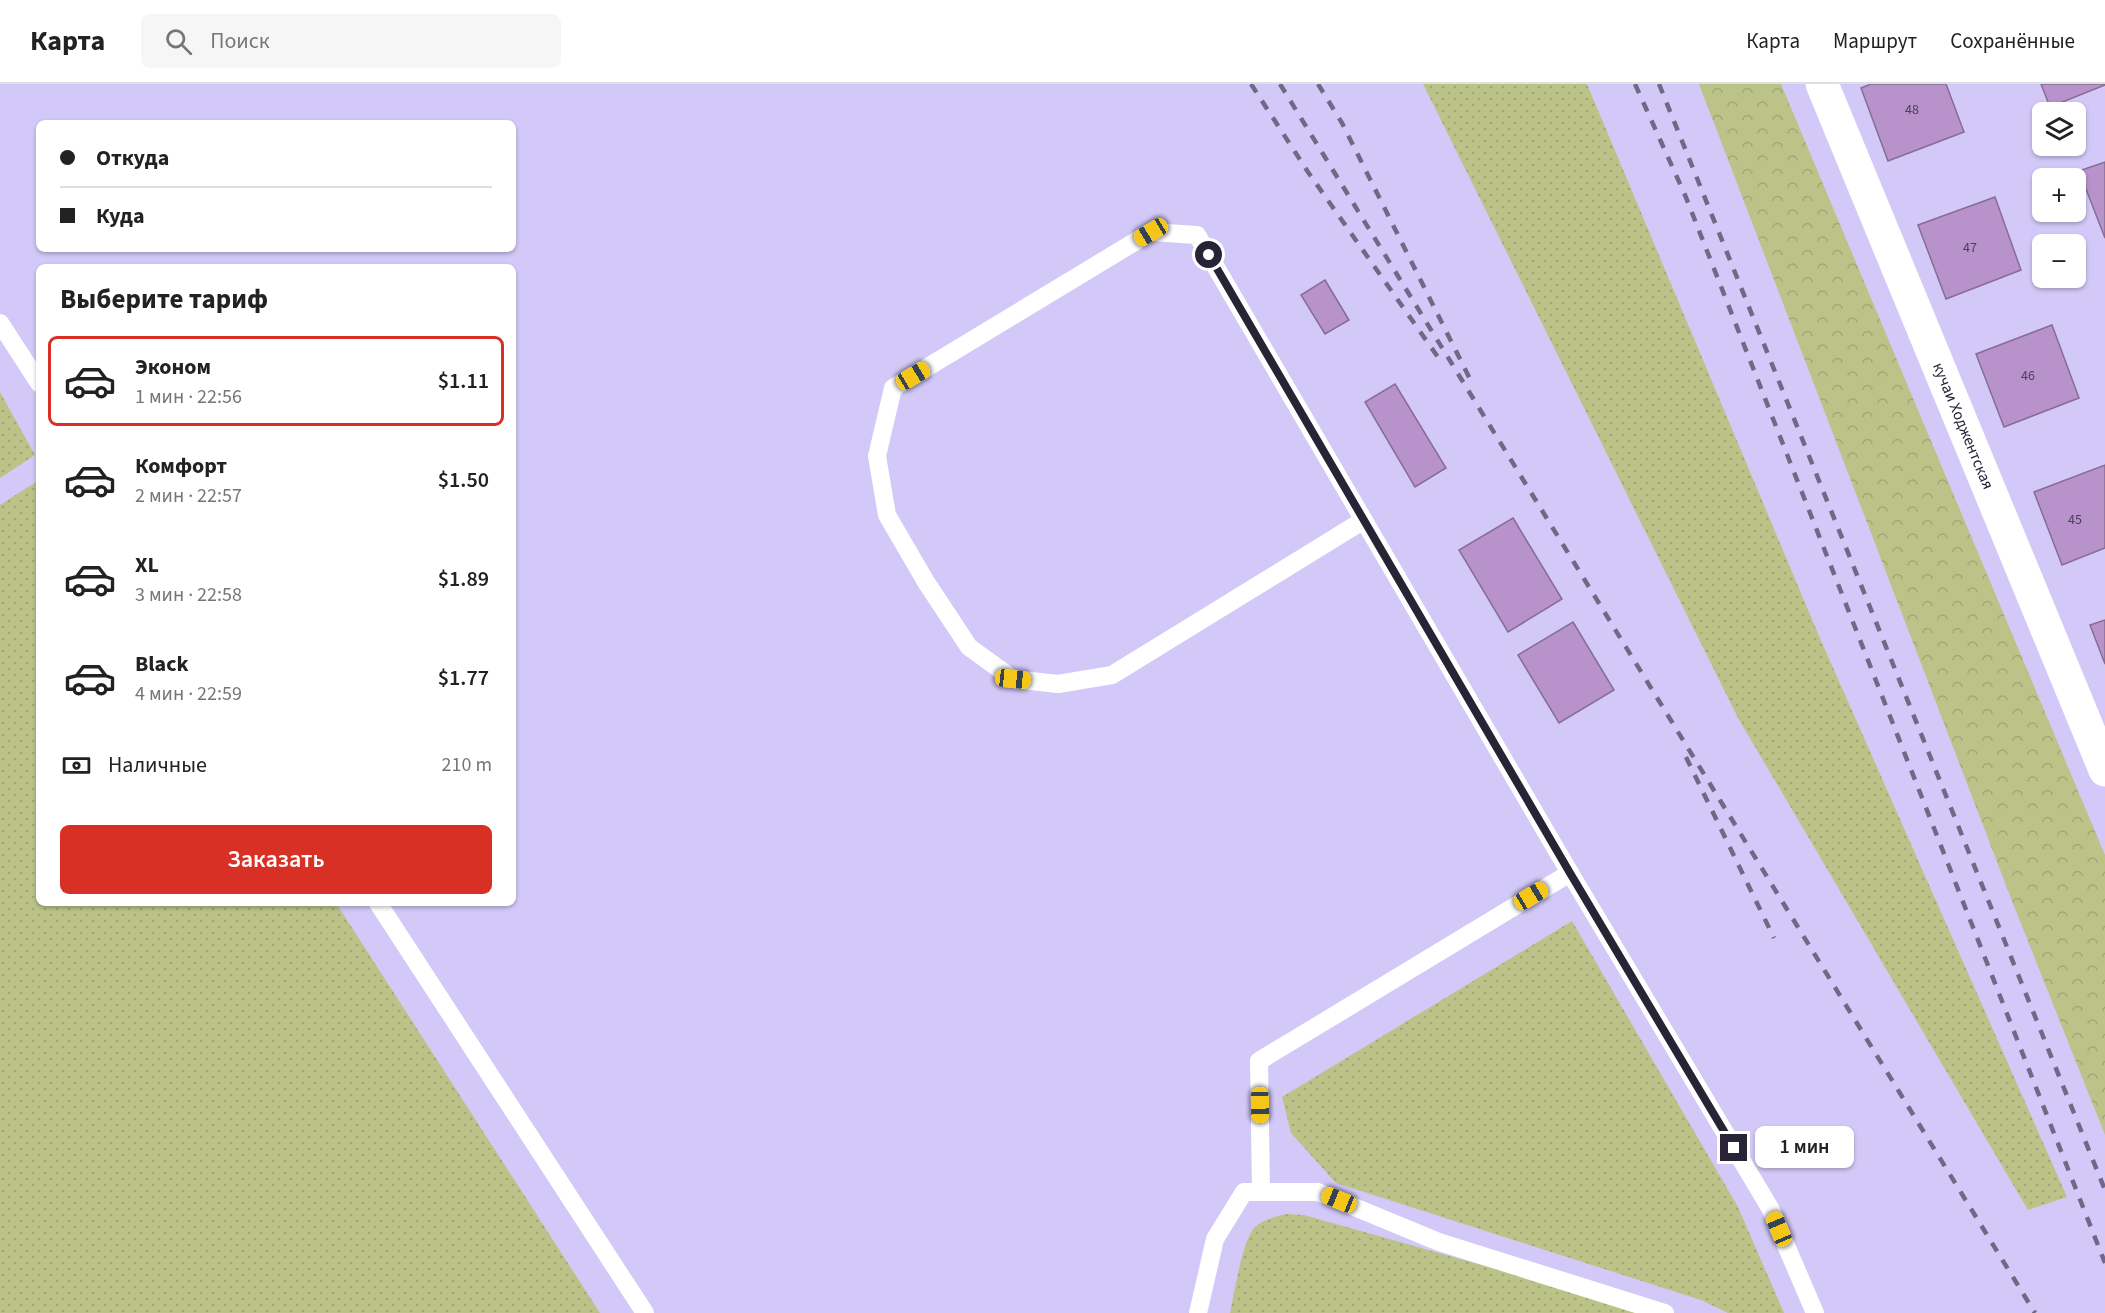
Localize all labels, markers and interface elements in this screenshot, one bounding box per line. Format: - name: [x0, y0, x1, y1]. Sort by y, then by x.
- search box: [141, 14, 561, 68]
- text: Карта: [30, 21, 105, 61]
- icon: search: [162, 25, 195, 58]
- text: Поиск: [210, 25, 270, 57]
- text: Карта: [1746, 26, 1800, 56]
- text: Маршрут: [1833, 26, 1917, 56]
- text: Сохранённые: [1950, 26, 2075, 56]
- house number: 48: [1905, 100, 1919, 120]
- map controls: [2032, 102, 2086, 288]
- button: layers: [2032, 102, 2086, 156]
- text: Откуда: [96, 142, 169, 174]
- button: +: [2032, 168, 2086, 222]
- text: Куда: [96, 200, 145, 232]
- car: [1131, 215, 1171, 249]
- button: −: [2032, 234, 2086, 288]
- house number: 47: [1963, 238, 1977, 258]
- route start: [1195, 241, 1222, 268]
- text: Выберите тариф: [60, 280, 268, 319]
- text: Эконом: [135, 351, 211, 383]
- icon: car: [63, 354, 117, 408]
- car: [893, 359, 933, 393]
- street label: кучаи Ходжентская: [1927, 359, 1999, 493]
- text: $1.11: [438, 365, 489, 397]
- house number: 46: [2021, 366, 2035, 386]
- text: 1 мин · 22:56: [135, 383, 242, 411]
- text: Комфорт: [135, 450, 227, 482]
- icon: car: [63, 453, 117, 507]
- text: $1.50: [438, 464, 489, 496]
- text: 2 мин · 22:57: [135, 482, 242, 510]
- house number: 45: [2068, 510, 2082, 530]
- text: XL: [135, 549, 159, 581]
- icon: car: [63, 552, 117, 606]
- text: $1.89: [438, 563, 489, 595]
- text: 3 мин · 22:58: [135, 581, 242, 609]
- text: Black: [135, 648, 189, 680]
- icon: car: [63, 651, 117, 705]
- text: $1.77: [438, 662, 489, 694]
- car: [994, 668, 1032, 690]
- text: 4 мин · 22:59: [135, 680, 242, 708]
- icon: cash: [60, 749, 93, 782]
- text: Наличные: [108, 749, 207, 781]
- text: 210 m: [442, 751, 492, 779]
- button: Заказать: [60, 825, 492, 894]
- car: [1511, 879, 1551, 913]
- car: [1251, 1087, 1269, 1123]
- callout: 1 мин: [1755, 1127, 1854, 1169]
- text: 1 мин: [1779, 1133, 1830, 1161]
- route end: [1720, 1134, 1747, 1161]
- car: [1319, 1185, 1359, 1215]
- car: [1764, 1209, 1794, 1249]

